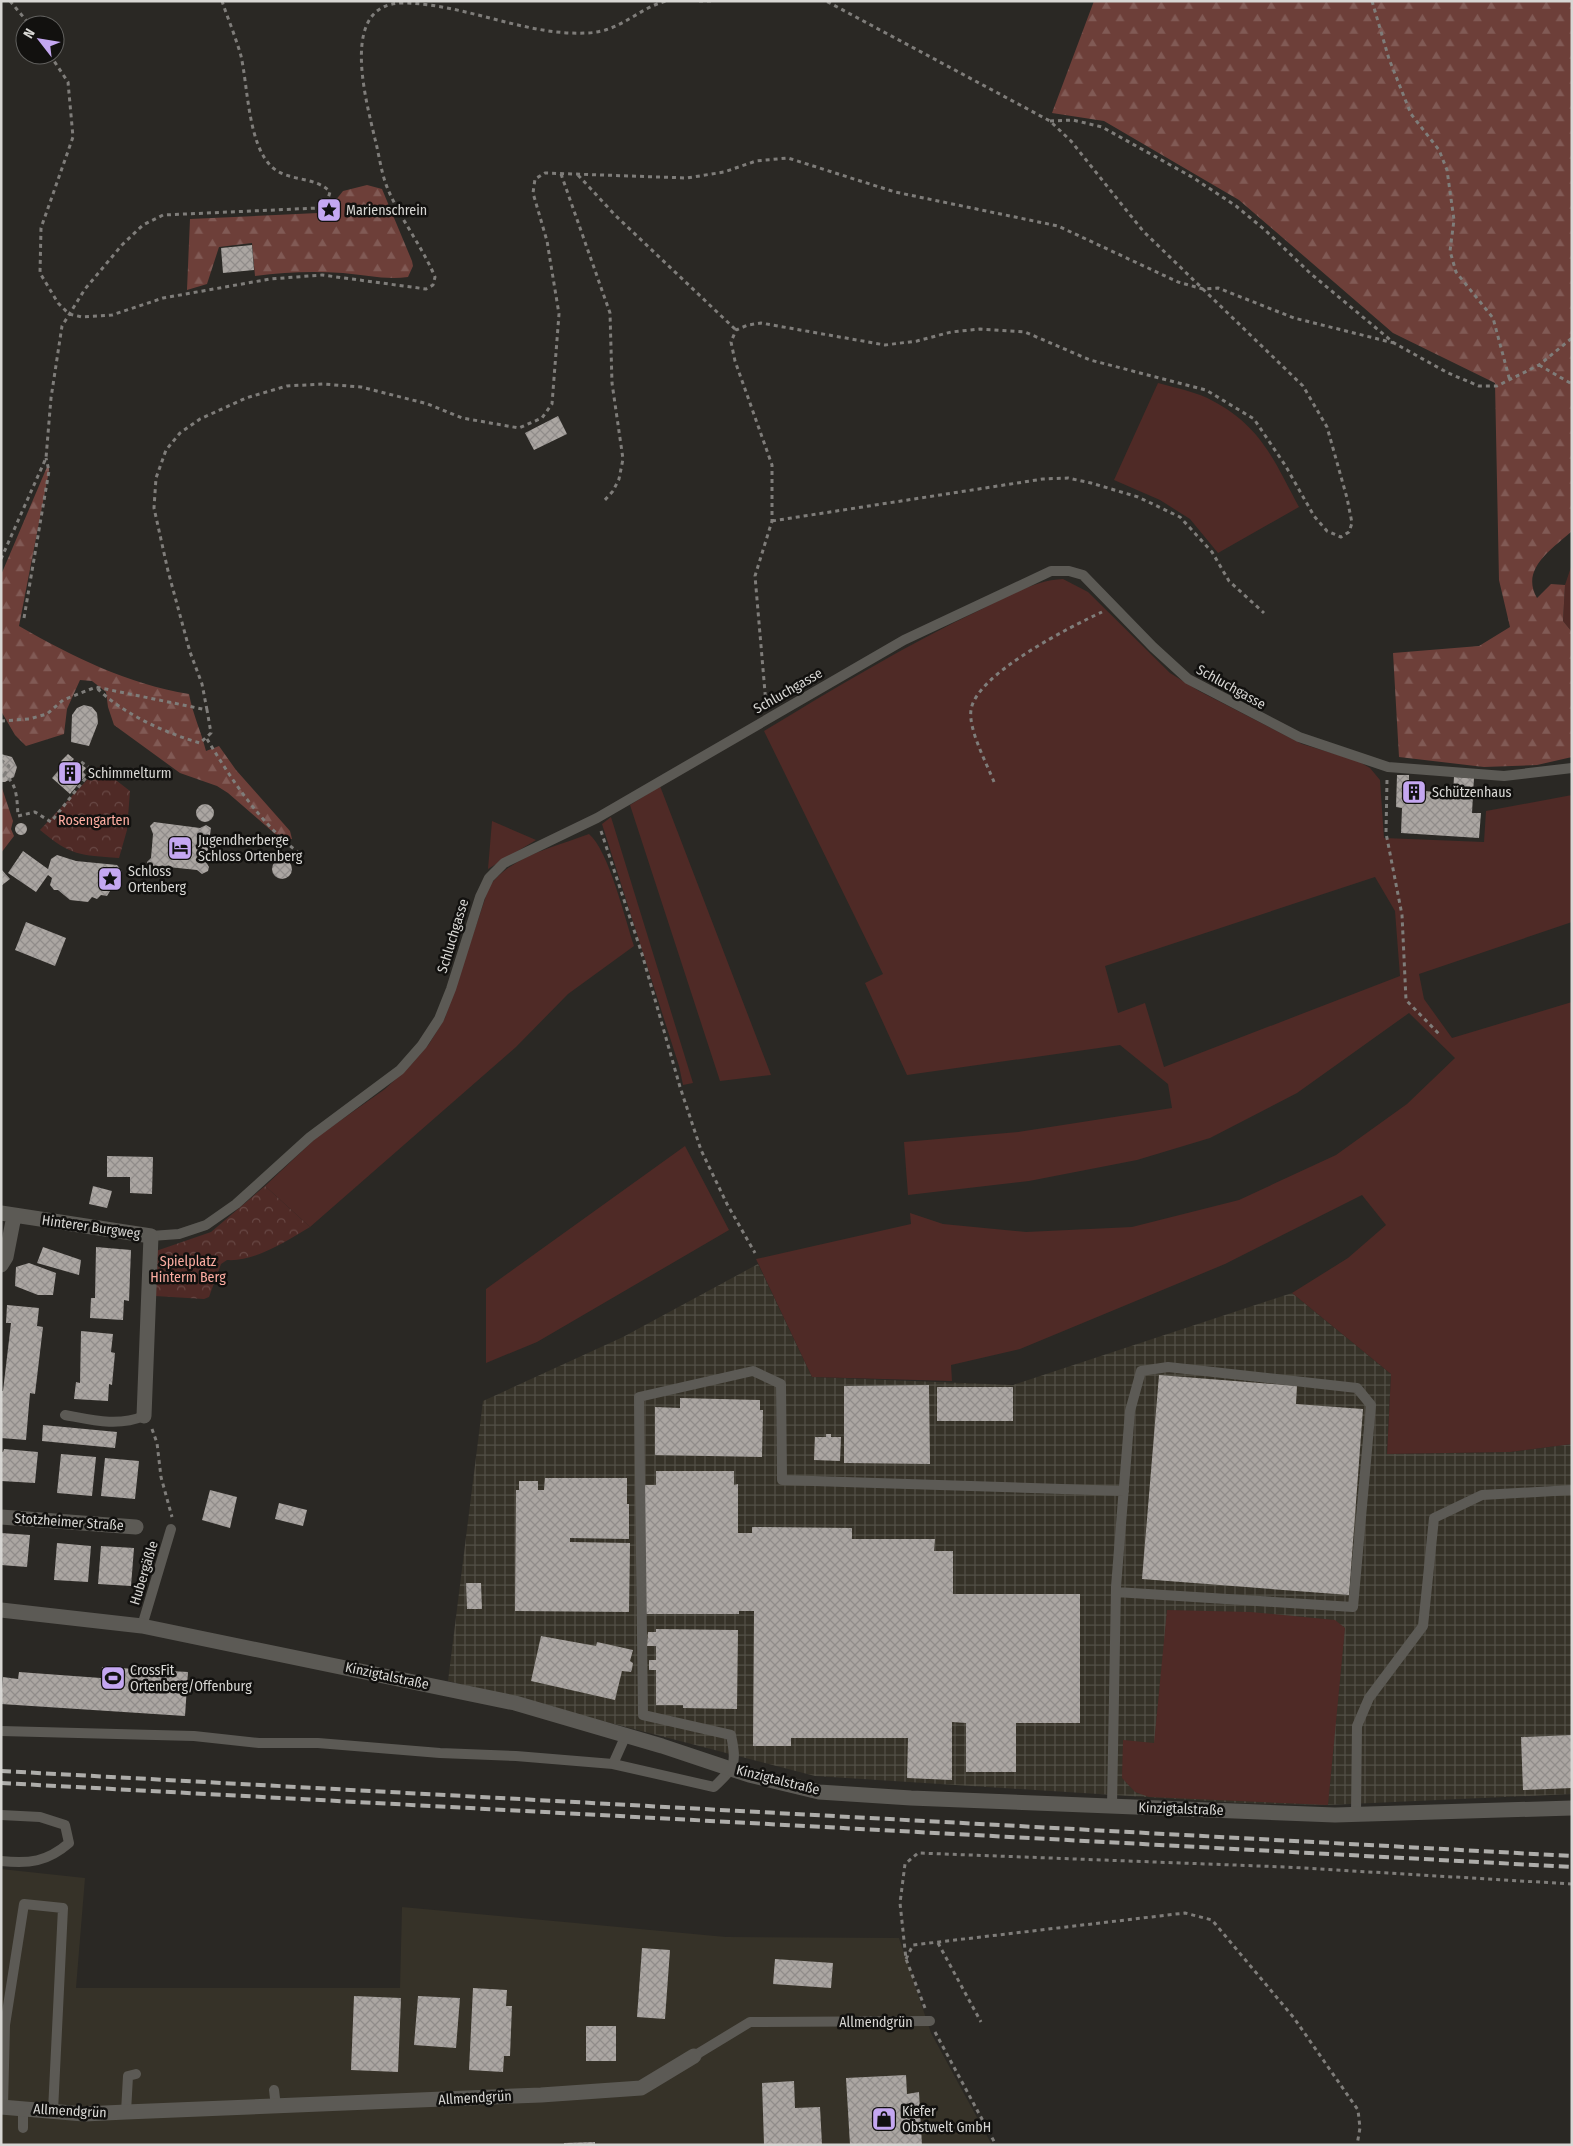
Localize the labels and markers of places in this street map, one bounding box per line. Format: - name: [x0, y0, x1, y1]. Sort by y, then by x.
- place icon: Marienschrein: [316, 197, 342, 223]
- place label: Marienschrein: [346, 202, 427, 219]
- building icon: Schimmelturm: [57, 760, 83, 786]
- place label: Schimmelturm: [88, 765, 172, 782]
- building icon: Schützenhaus: [1401, 779, 1427, 805]
- place label: Schützenhaus: [1432, 784, 1511, 801]
- place label: Jugendherberge Schloss Ortenberg: [198, 832, 303, 865]
- hotel icon: Jugendherberge Schloss Ortenberg: [167, 835, 193, 861]
- place label: Schloss Ortenberg: [128, 863, 186, 896]
- place icon: Schloss Ortenberg: [97, 866, 123, 892]
- place label: CrossFit Ortenberg/Offenburg: [130, 1662, 252, 1695]
- sports icon: CrossFit Ortenberg/Offenburg: [100, 1665, 126, 1691]
- place label: Kiefer Obstwelt GmbH: [902, 2103, 991, 2136]
- shop icon: Kiefer Obstwelt GmbH: [871, 2106, 897, 2132]

